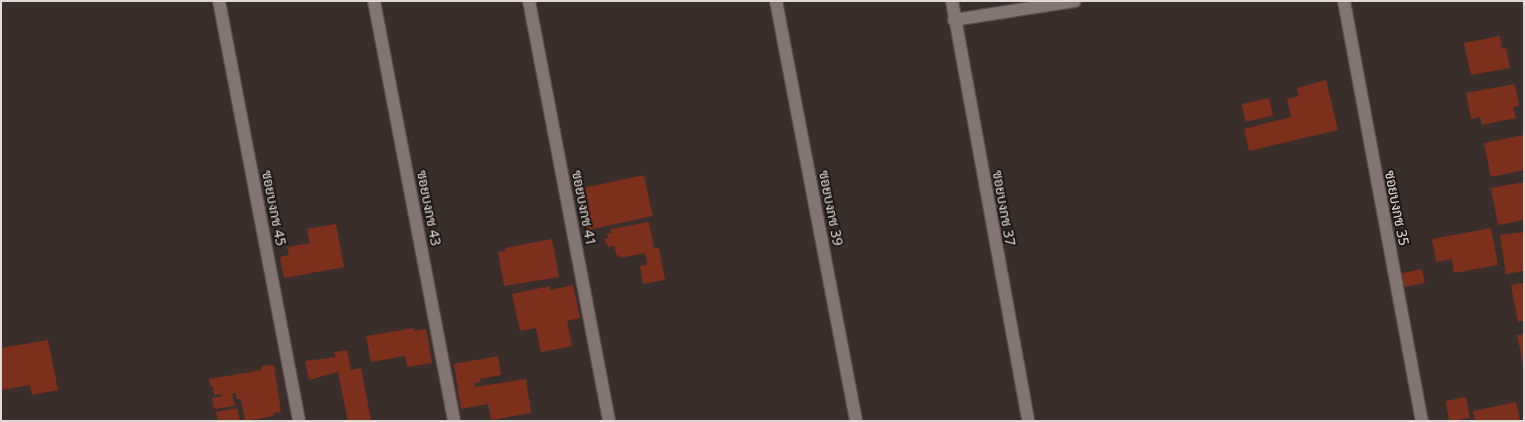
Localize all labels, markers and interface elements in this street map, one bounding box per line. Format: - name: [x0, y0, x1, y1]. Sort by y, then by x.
- street label: ซอยบงกช 45: [258, 169, 290, 247]
- street label: ซอยบงกช 43: [413, 169, 445, 247]
- street label: ซอยบงกช 41: [568, 169, 600, 247]
- street label: ซอยบงกช 39: [815, 169, 847, 247]
- street label: ซอยบงกช 37: [989, 169, 1019, 247]
- street label: ซอยบงกช 35: [1381, 169, 1413, 247]

